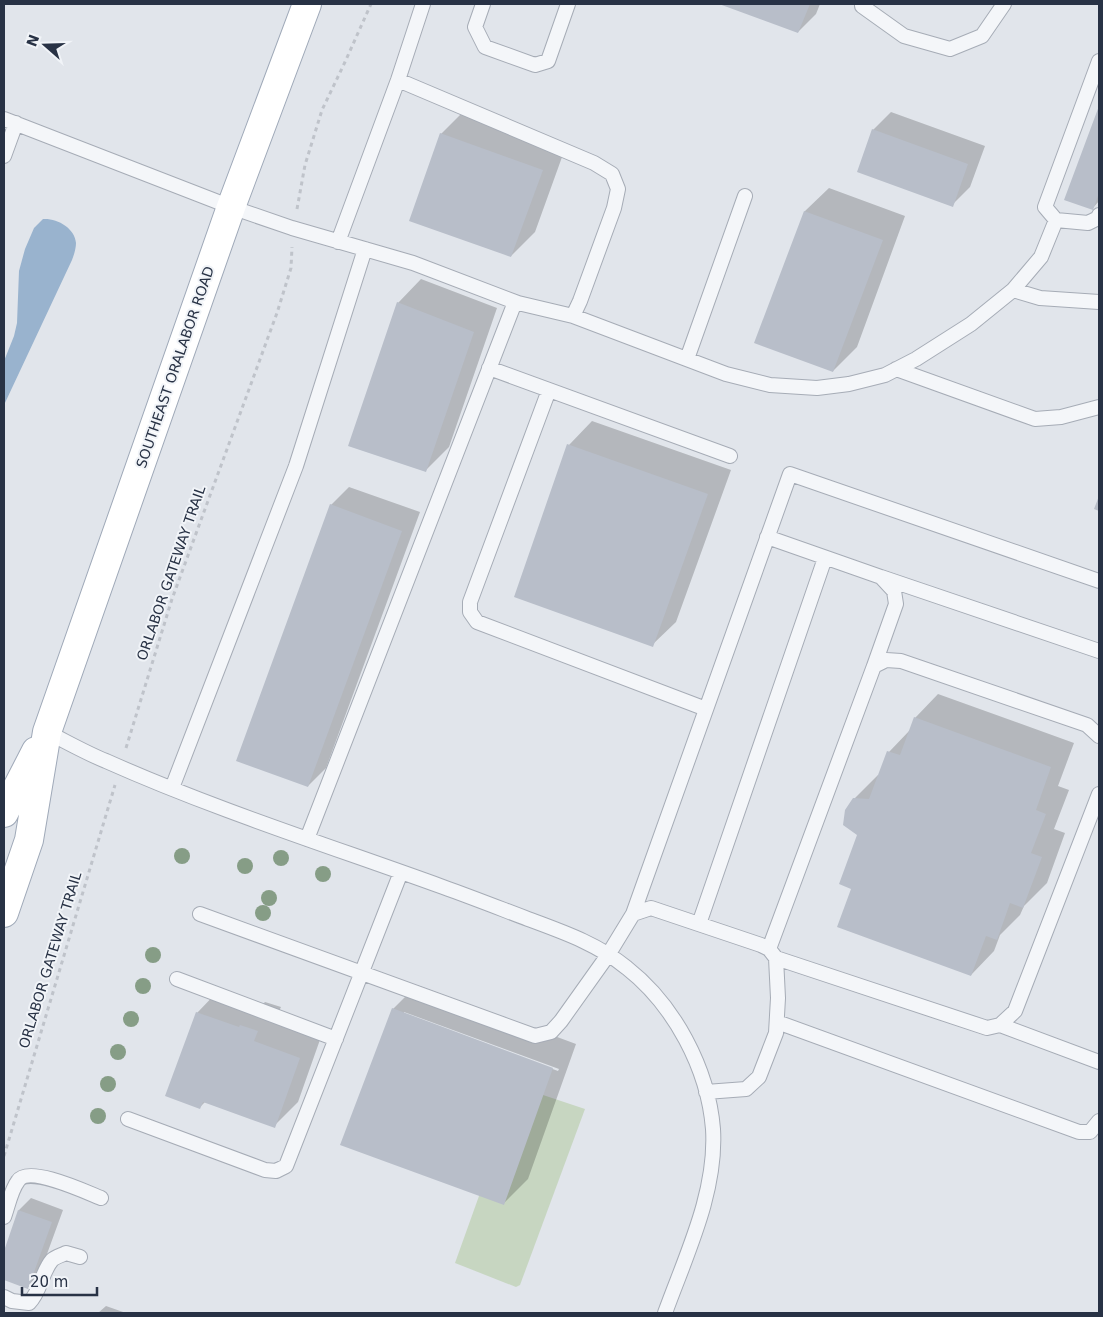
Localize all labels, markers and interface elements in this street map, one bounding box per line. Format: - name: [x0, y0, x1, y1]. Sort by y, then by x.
- north arrow: [20, 20, 70, 70]
- text: N: [23, 32, 42, 49]
- street label: SOUTHEAST ORALABOR ROAD: [133, 264, 217, 470]
- street label: ORLABOR GATEWAY TRAIL: [134, 483, 209, 662]
- street label: ORLABOR GATEWAY TRAIL: [16, 870, 85, 1050]
- scale bar: [22, 1264, 98, 1296]
- text: 20 m: [30, 1273, 68, 1291]

